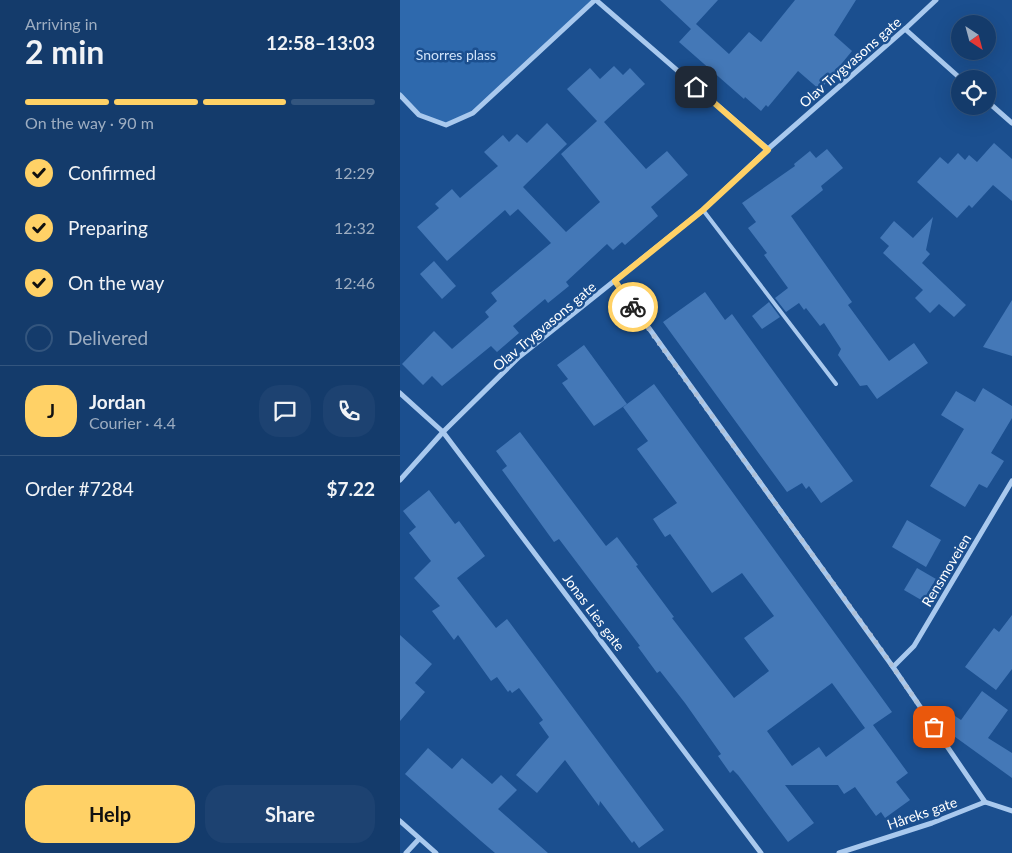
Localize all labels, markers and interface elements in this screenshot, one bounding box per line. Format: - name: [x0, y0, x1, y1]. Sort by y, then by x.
- street label: Olav Trygvasons gate: [796, 13, 904, 111]
- text: Arriving in: [25, 14, 98, 33]
- north arrow: [951, 15, 996, 60]
- map controls: [951, 15, 996, 115]
- text: 12:58–13:03: [266, 31, 375, 54]
- text: 2 min: [25, 32, 104, 71]
- park label: Snorres plass: [416, 46, 496, 63]
- pin: [675, 66, 717, 108]
- button: locate: [951, 70, 996, 115]
- icon: home: [682, 73, 710, 101]
- text: On the way · 90 m: [25, 113, 154, 132]
- icon: check: [25, 159, 53, 187]
- text: Confirmed: [68, 161, 156, 184]
- text: 12:29: [334, 163, 375, 182]
- icon: check: [25, 214, 53, 242]
- text: Preparing: [68, 216, 148, 239]
- text: 12:32: [334, 218, 375, 237]
- icon: check: [25, 269, 53, 297]
- text: On the way: [68, 271, 164, 294]
- text: 12:46: [334, 273, 375, 292]
- street label: Olav Trygvasons gate: [489, 278, 599, 374]
- courier: [608, 282, 658, 332]
- icon: bike: [619, 293, 647, 321]
- text: Delivered: [68, 326, 148, 349]
- button: chat: [259, 385, 311, 437]
- button: phone: [323, 385, 375, 437]
- text: Jordan: [89, 390, 146, 413]
- text: J: [47, 399, 55, 422]
- text: Courier · 4.4: [89, 413, 176, 432]
- text: Order #7284: [25, 477, 134, 500]
- text: $7.22: [326, 477, 375, 500]
- street label: Rensmoveien: [918, 531, 974, 609]
- street label: Jonas Lies gate: [559, 570, 629, 654]
- pin: [913, 706, 955, 748]
- icon: bag: [920, 713, 948, 741]
- button: Help: [25, 785, 195, 843]
- button: Share: [205, 785, 375, 843]
- street label: Håreks gate: [885, 793, 959, 833]

